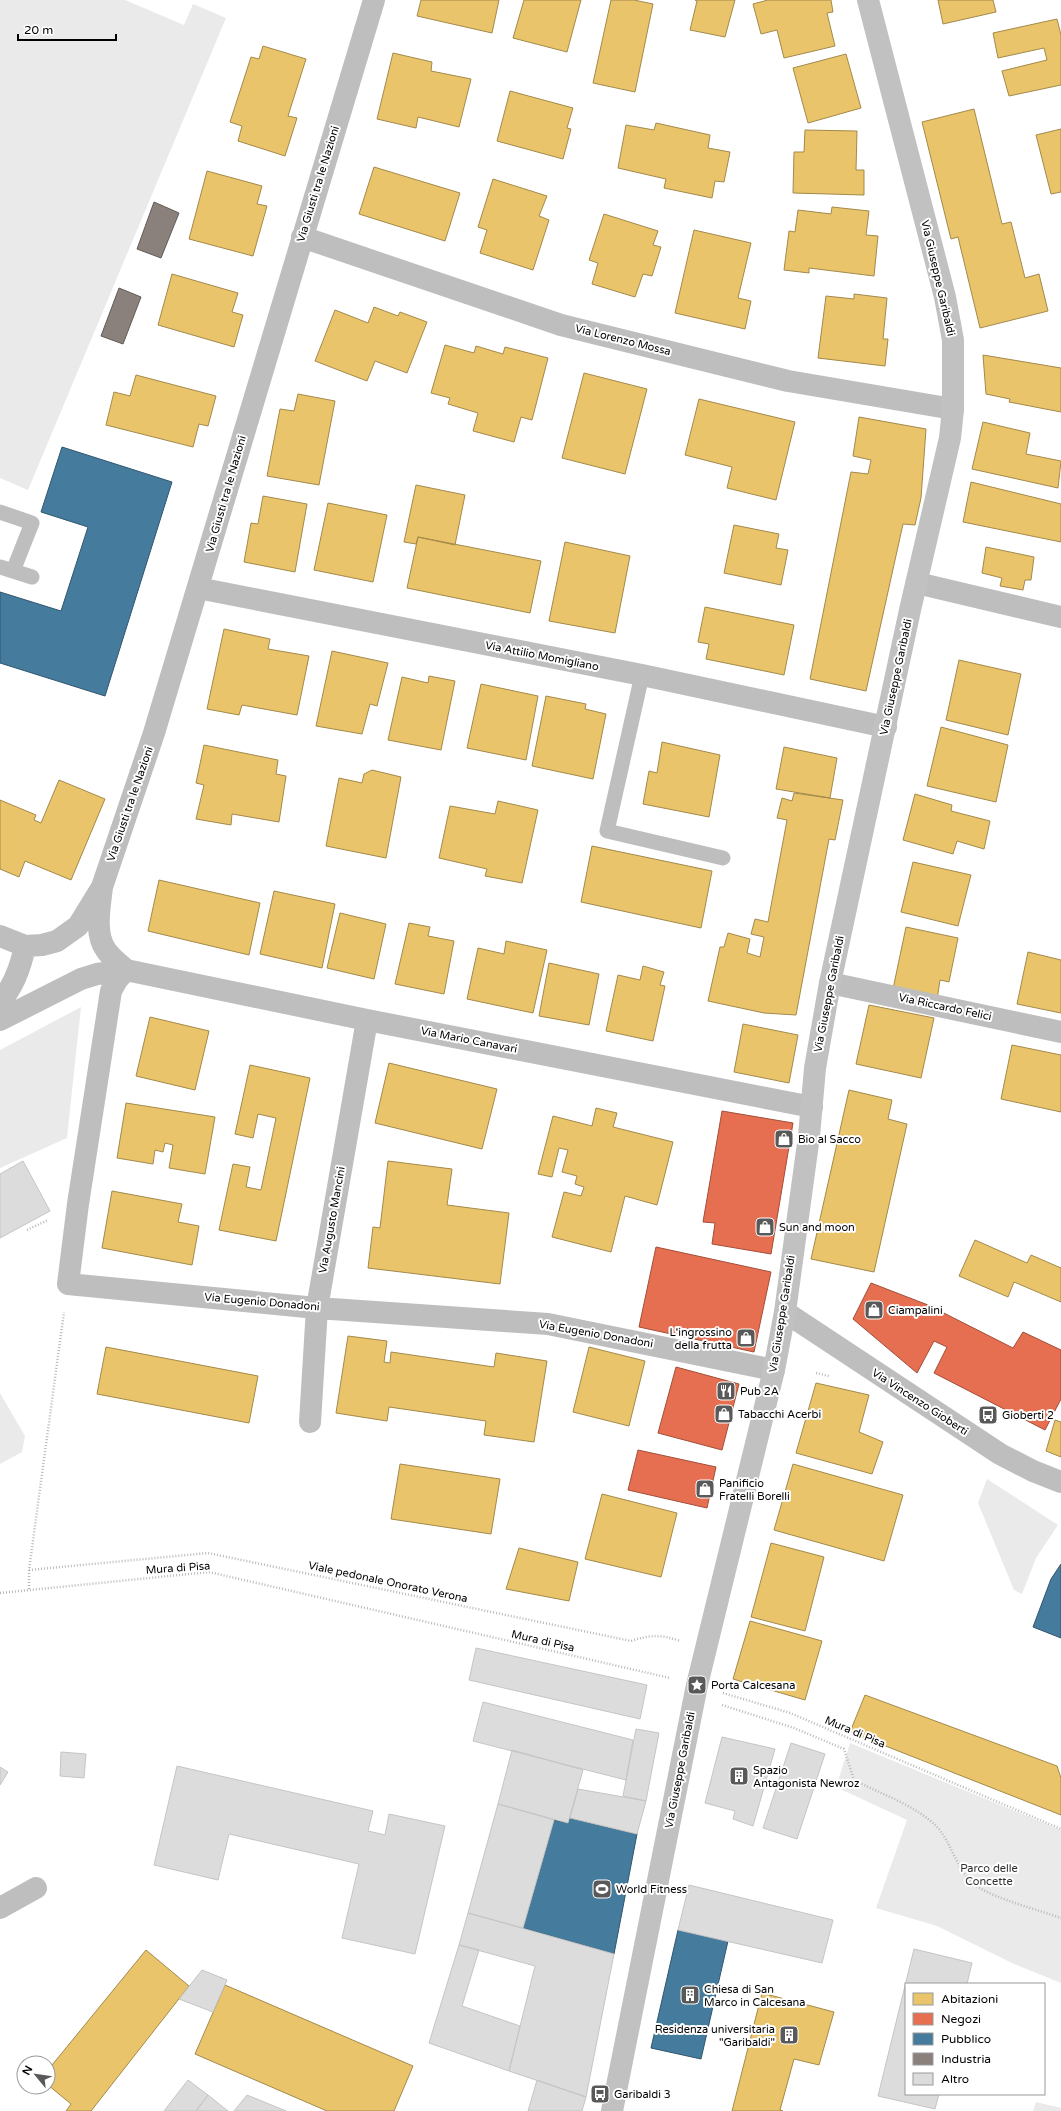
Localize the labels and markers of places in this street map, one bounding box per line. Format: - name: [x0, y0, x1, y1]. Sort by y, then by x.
- shop icon: Bio al Sacco: [773, 1128, 795, 1150]
- place label: Bio al Sacco: [798, 1133, 861, 1146]
- shop icon: Sun and moon: [754, 1216, 776, 1238]
- place label: Sun and moon: [779, 1221, 855, 1234]
- shop icon: Ciampalini: [863, 1299, 885, 1321]
- place label: Ciampalini: [888, 1304, 943, 1317]
- place label: L'ingrossino della frutta: [669, 1326, 732, 1352]
- shop icon: L'ingrossino della frutta: [735, 1327, 757, 1349]
- restaurant icon: Pub 2A: [715, 1380, 737, 1402]
- place label: Pub 2A: [740, 1385, 779, 1398]
- shop icon: Tabacchi Acerbi: [713, 1403, 735, 1425]
- bus stop icon: Gioberti 2: [977, 1404, 999, 1426]
- place label: Tabacchi Acerbi: [738, 1408, 821, 1421]
- place label: Gioberti 2: [1002, 1409, 1054, 1422]
- place label: Panificio Fratelli Borelli: [719, 1477, 790, 1503]
- shop icon: Panificio Fratelli Borelli: [694, 1478, 716, 1500]
- place icon: Porta Calcesana: [686, 1674, 708, 1696]
- place label: Porta Calcesana: [711, 1679, 795, 1692]
- place label: Spazio Antagonista Newroz: [753, 1764, 860, 1790]
- building icon: Spazio Antagonista Newroz: [728, 1765, 750, 1787]
- sports icon: World Fitness: [591, 1878, 613, 1900]
- place label: World Fitness: [616, 1883, 687, 1896]
- place label: Chiesa di San Marco in Calcesana: [704, 1983, 805, 2009]
- building icon: Chiesa di San Marco in Calcesana: [679, 1984, 701, 2006]
- place label: Residenza universitaria "Garibaldi": [655, 2023, 775, 2049]
- building icon: Residenza universitaria "Garibaldi": [778, 2024, 800, 2046]
- bus stop icon: Garibaldi 3: [589, 2083, 611, 2105]
- place label: Garibaldi 3: [614, 2088, 671, 2101]

